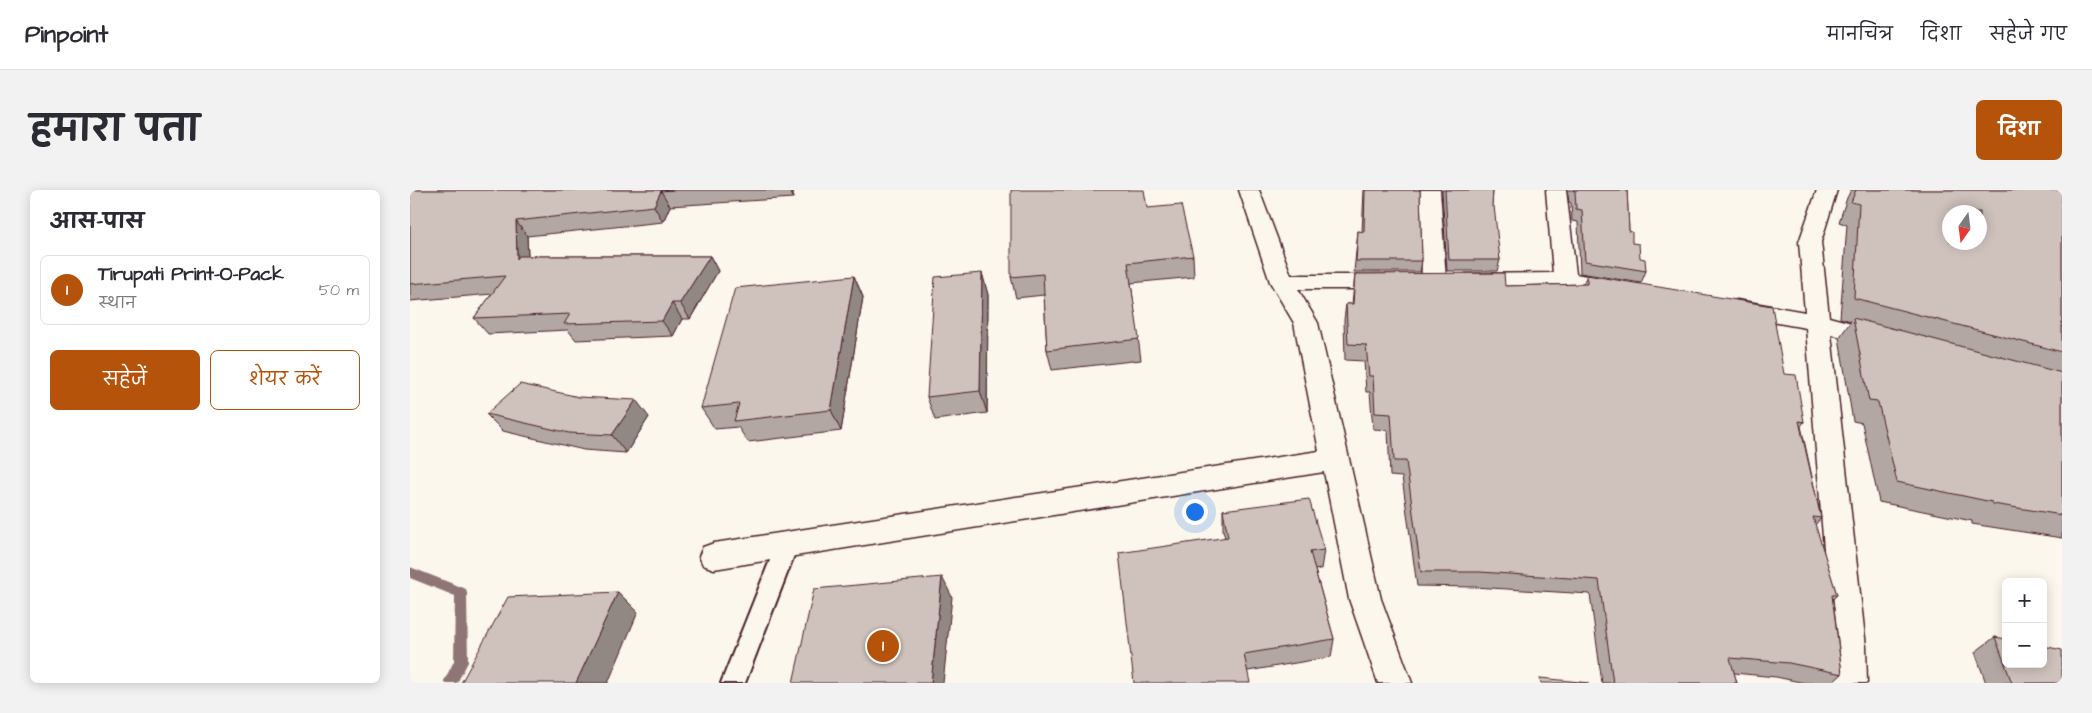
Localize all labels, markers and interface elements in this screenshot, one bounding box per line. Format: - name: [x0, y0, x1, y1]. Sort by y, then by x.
- text: Pinpoint: [25, 18, 108, 52]
- text: मानचित्र: [1827, 22, 1893, 47]
- text: दिशा: [1921, 22, 1962, 47]
- text: सहेजे गए: [1990, 22, 2067, 47]
- button: दिशा: [1976, 100, 2062, 160]
- text: हमारा पता: [30, 105, 200, 154]
- north arrow: [1942, 205, 1987, 250]
- text: आस-पास: [50, 207, 144, 236]
- text: Tirupati Print-O-Pack: [98, 261, 284, 288]
- text: 1: [66, 279, 68, 301]
- text: 50 m: [319, 279, 359, 301]
- text: स्थान: [98, 292, 136, 314]
- button: सहेजें: [50, 350, 200, 410]
- button: शेयर करें: [210, 350, 360, 410]
- your location: [1182, 499, 1208, 525]
- map controls: [2002, 578, 2047, 668]
- button: +: [2002, 578, 2047, 623]
- button: −: [2002, 623, 2047, 668]
- pin: 1: [867, 627, 899, 665]

